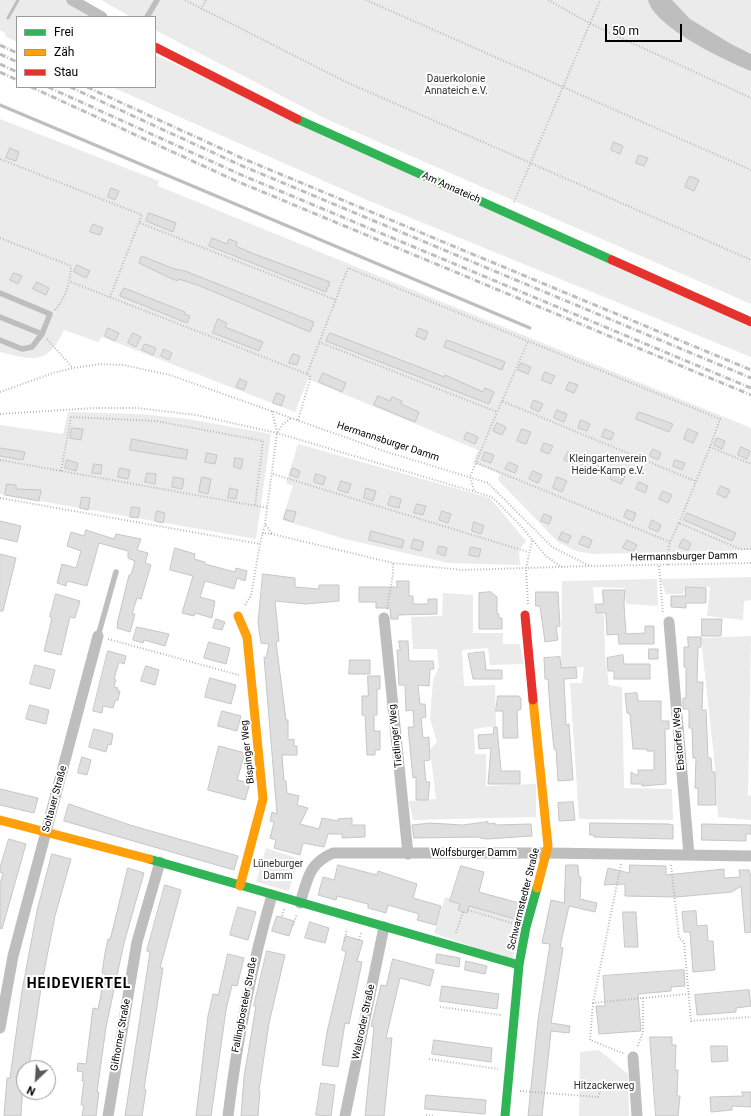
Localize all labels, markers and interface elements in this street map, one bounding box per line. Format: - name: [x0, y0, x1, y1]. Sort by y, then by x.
- legend: [16, 16, 156, 88]
- scale bar: [607, 16, 684, 42]
- text: 50 m: [612, 24, 639, 38]
- text: Frei: [54, 25, 74, 39]
- text: Zäh: [54, 45, 74, 59]
- text: Stau: [54, 65, 78, 79]
- park label: Dauerkolonie Annateich e.V.: [424, 73, 488, 96]
- street label: Am Annateich: [420, 170, 482, 206]
- street label: Hermannsburger Damm: [335, 420, 441, 464]
- park label: Kleingartenverein Heide-Kamp e.V.: [569, 453, 647, 476]
- street label: Hermannsburger Damm: [630, 550, 738, 564]
- street label: Tietlinger Weg: [387, 704, 405, 768]
- street label: Ebstorfer Weg: [670, 707, 688, 771]
- street label: Bispinger Weg: [239, 720, 257, 784]
- street label: Soltauer Straße: [40, 764, 70, 834]
- street label: Wolfsburger Damm: [431, 847, 517, 859]
- street label: Schwarmstedter Straße: [506, 847, 542, 951]
- park label: Lüneburger Damm: [253, 858, 303, 882]
- street label: Fallingbosteler Straße: [230, 956, 260, 1054]
- district label: HEIDEVIERTEL: [27, 976, 131, 992]
- street label: Walsroder Straße: [350, 983, 378, 1061]
- street label: Gifhorner Straße: [109, 998, 133, 1072]
- north arrow: [16, 1060, 56, 1100]
- park label: Hitzackerweg: [574, 1080, 634, 1092]
- text: N: [25, 1083, 37, 1098]

